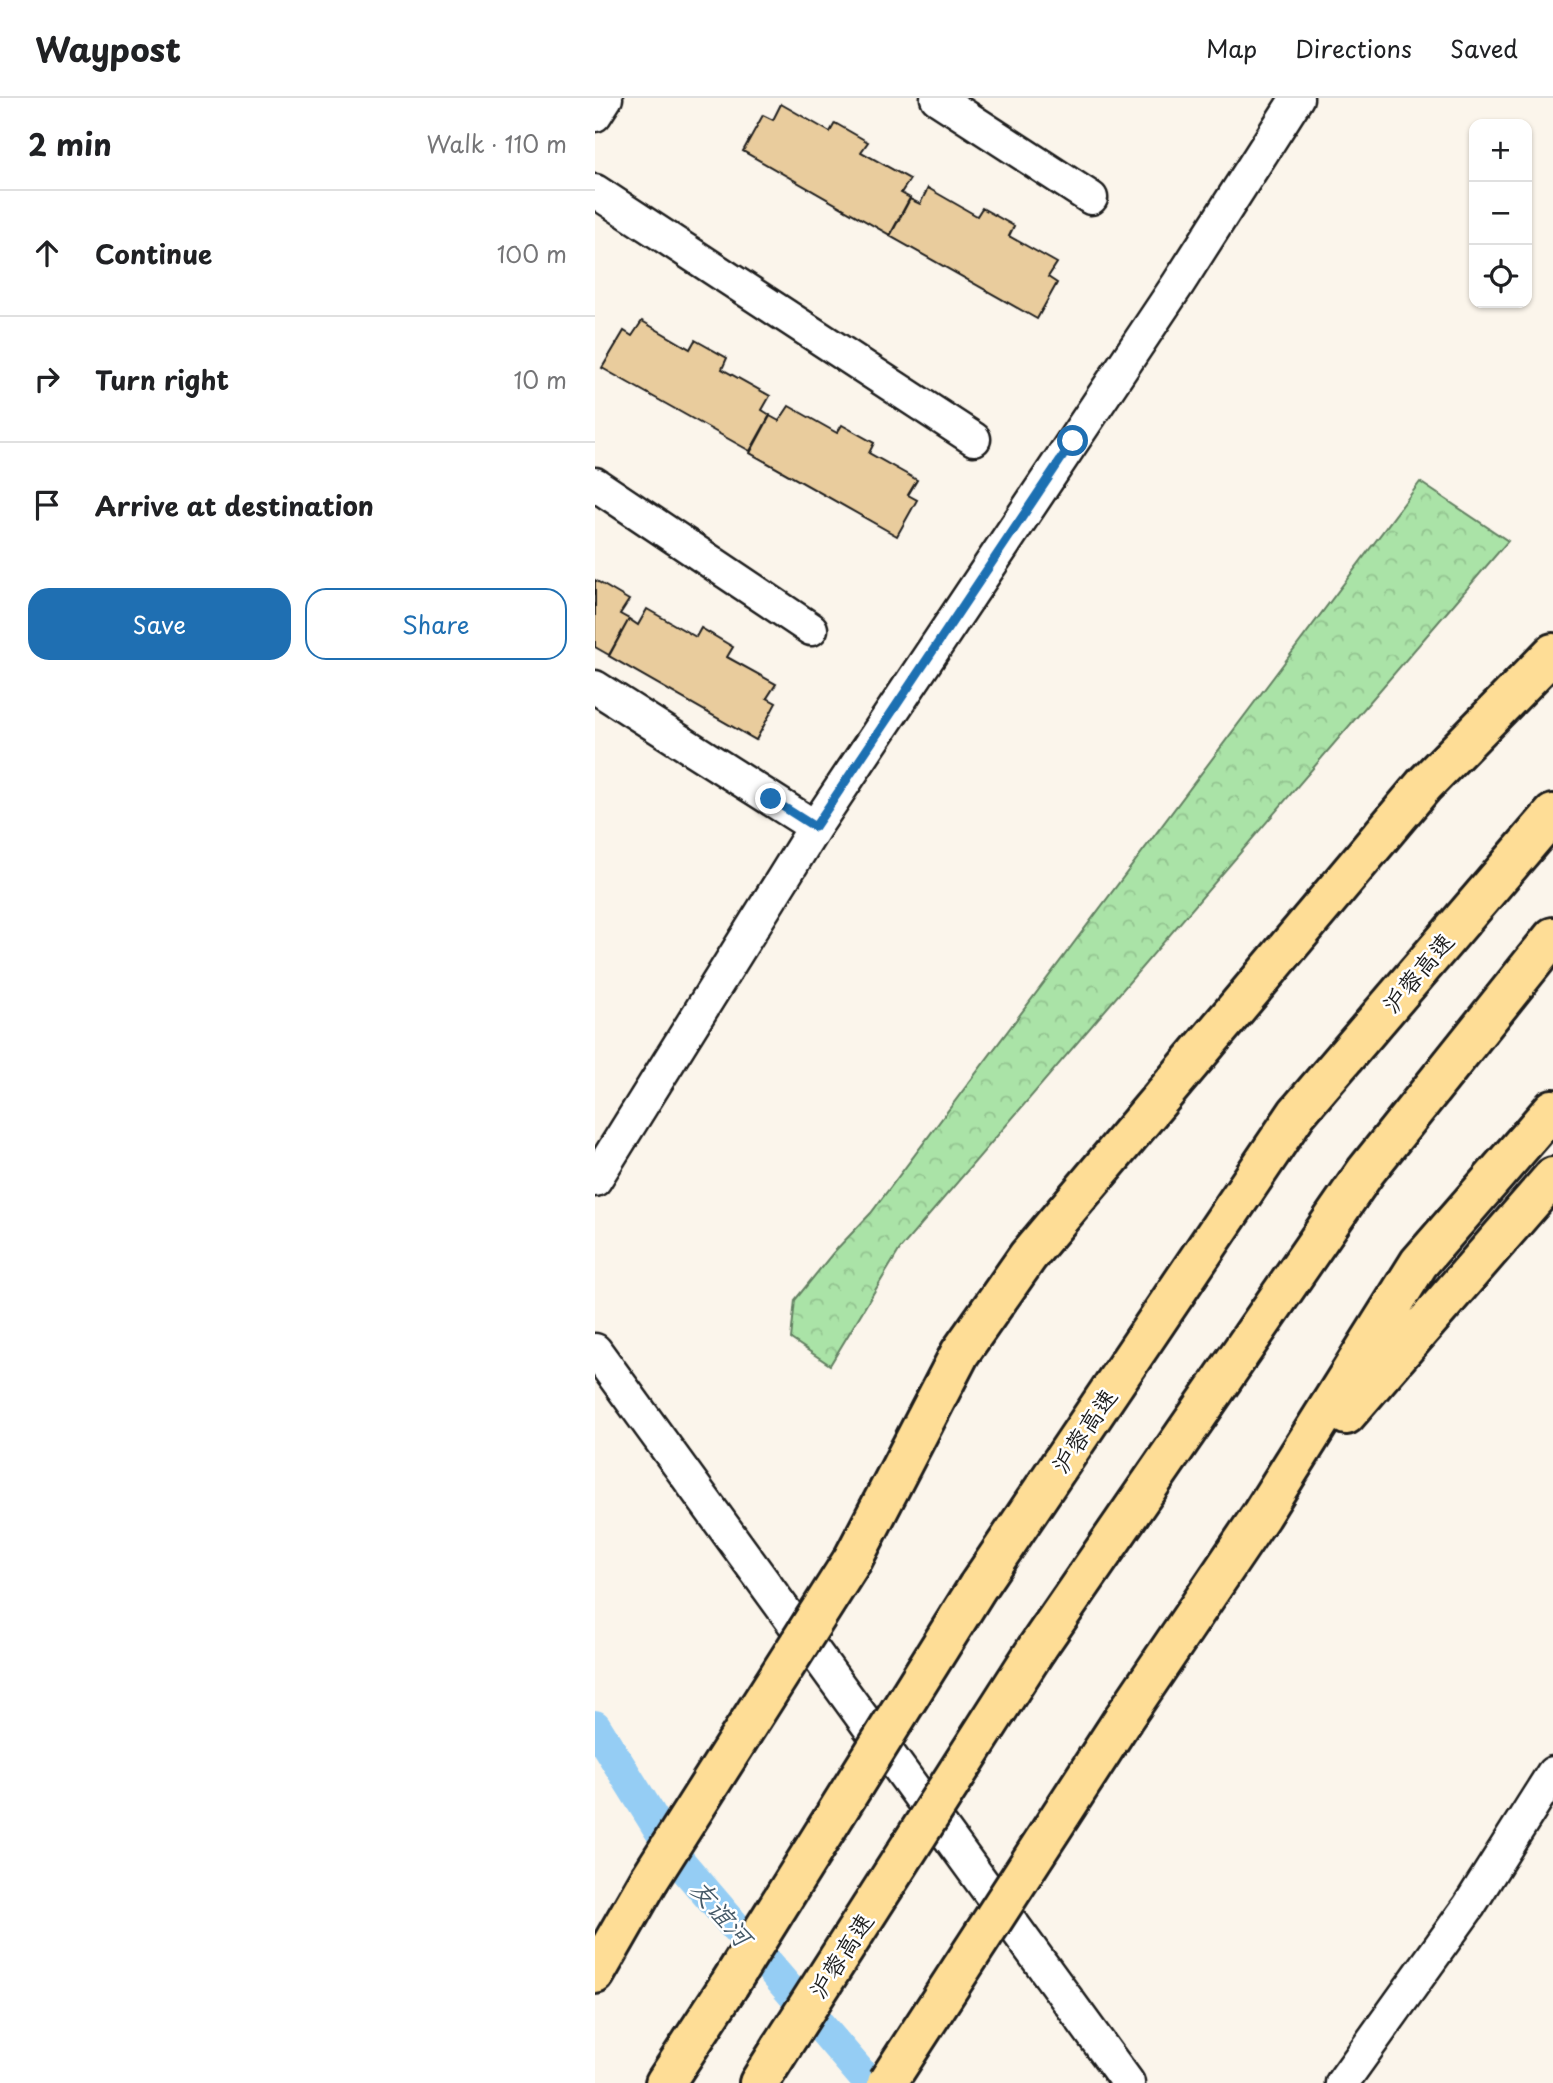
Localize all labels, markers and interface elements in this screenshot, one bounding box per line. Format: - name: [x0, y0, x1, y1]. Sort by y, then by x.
- text: Waypost: [35, 23, 181, 73]
- text: Map: [1206, 30, 1257, 66]
- text: Directions: [1295, 30, 1412, 66]
- text: Saved: [1450, 30, 1518, 66]
- map controls: [1469, 119, 1532, 308]
- button: +: [1469, 119, 1532, 182]
- text: 2 min: [28, 121, 112, 166]
- text: Walk · 110 m: [426, 126, 567, 161]
- button: −: [1469, 182, 1532, 245]
- icon: ahead: [28, 234, 66, 272]
- text: Continue: [95, 234, 212, 273]
- text: 100 m: [497, 236, 567, 271]
- button: locate: [1469, 245, 1532, 308]
- icon: right: [28, 360, 66, 398]
- text: Turn right: [95, 360, 229, 399]
- text: 10 m: [513, 362, 567, 397]
- route start: [1057, 425, 1088, 456]
- icon: arrive: [28, 486, 66, 524]
- text: Arrive at destination: [95, 486, 374, 525]
- button: Save: [28, 588, 291, 660]
- button: Share: [305, 588, 567, 660]
- route end: [755, 783, 786, 814]
- street label: 沪蓉高速: [1372, 924, 1462, 1020]
- street label: 沪蓉高速: [1041, 1380, 1125, 1480]
- water label: 友谊河: [682, 1870, 765, 1957]
- street label: 沪蓉高速: [799, 1905, 881, 2005]

